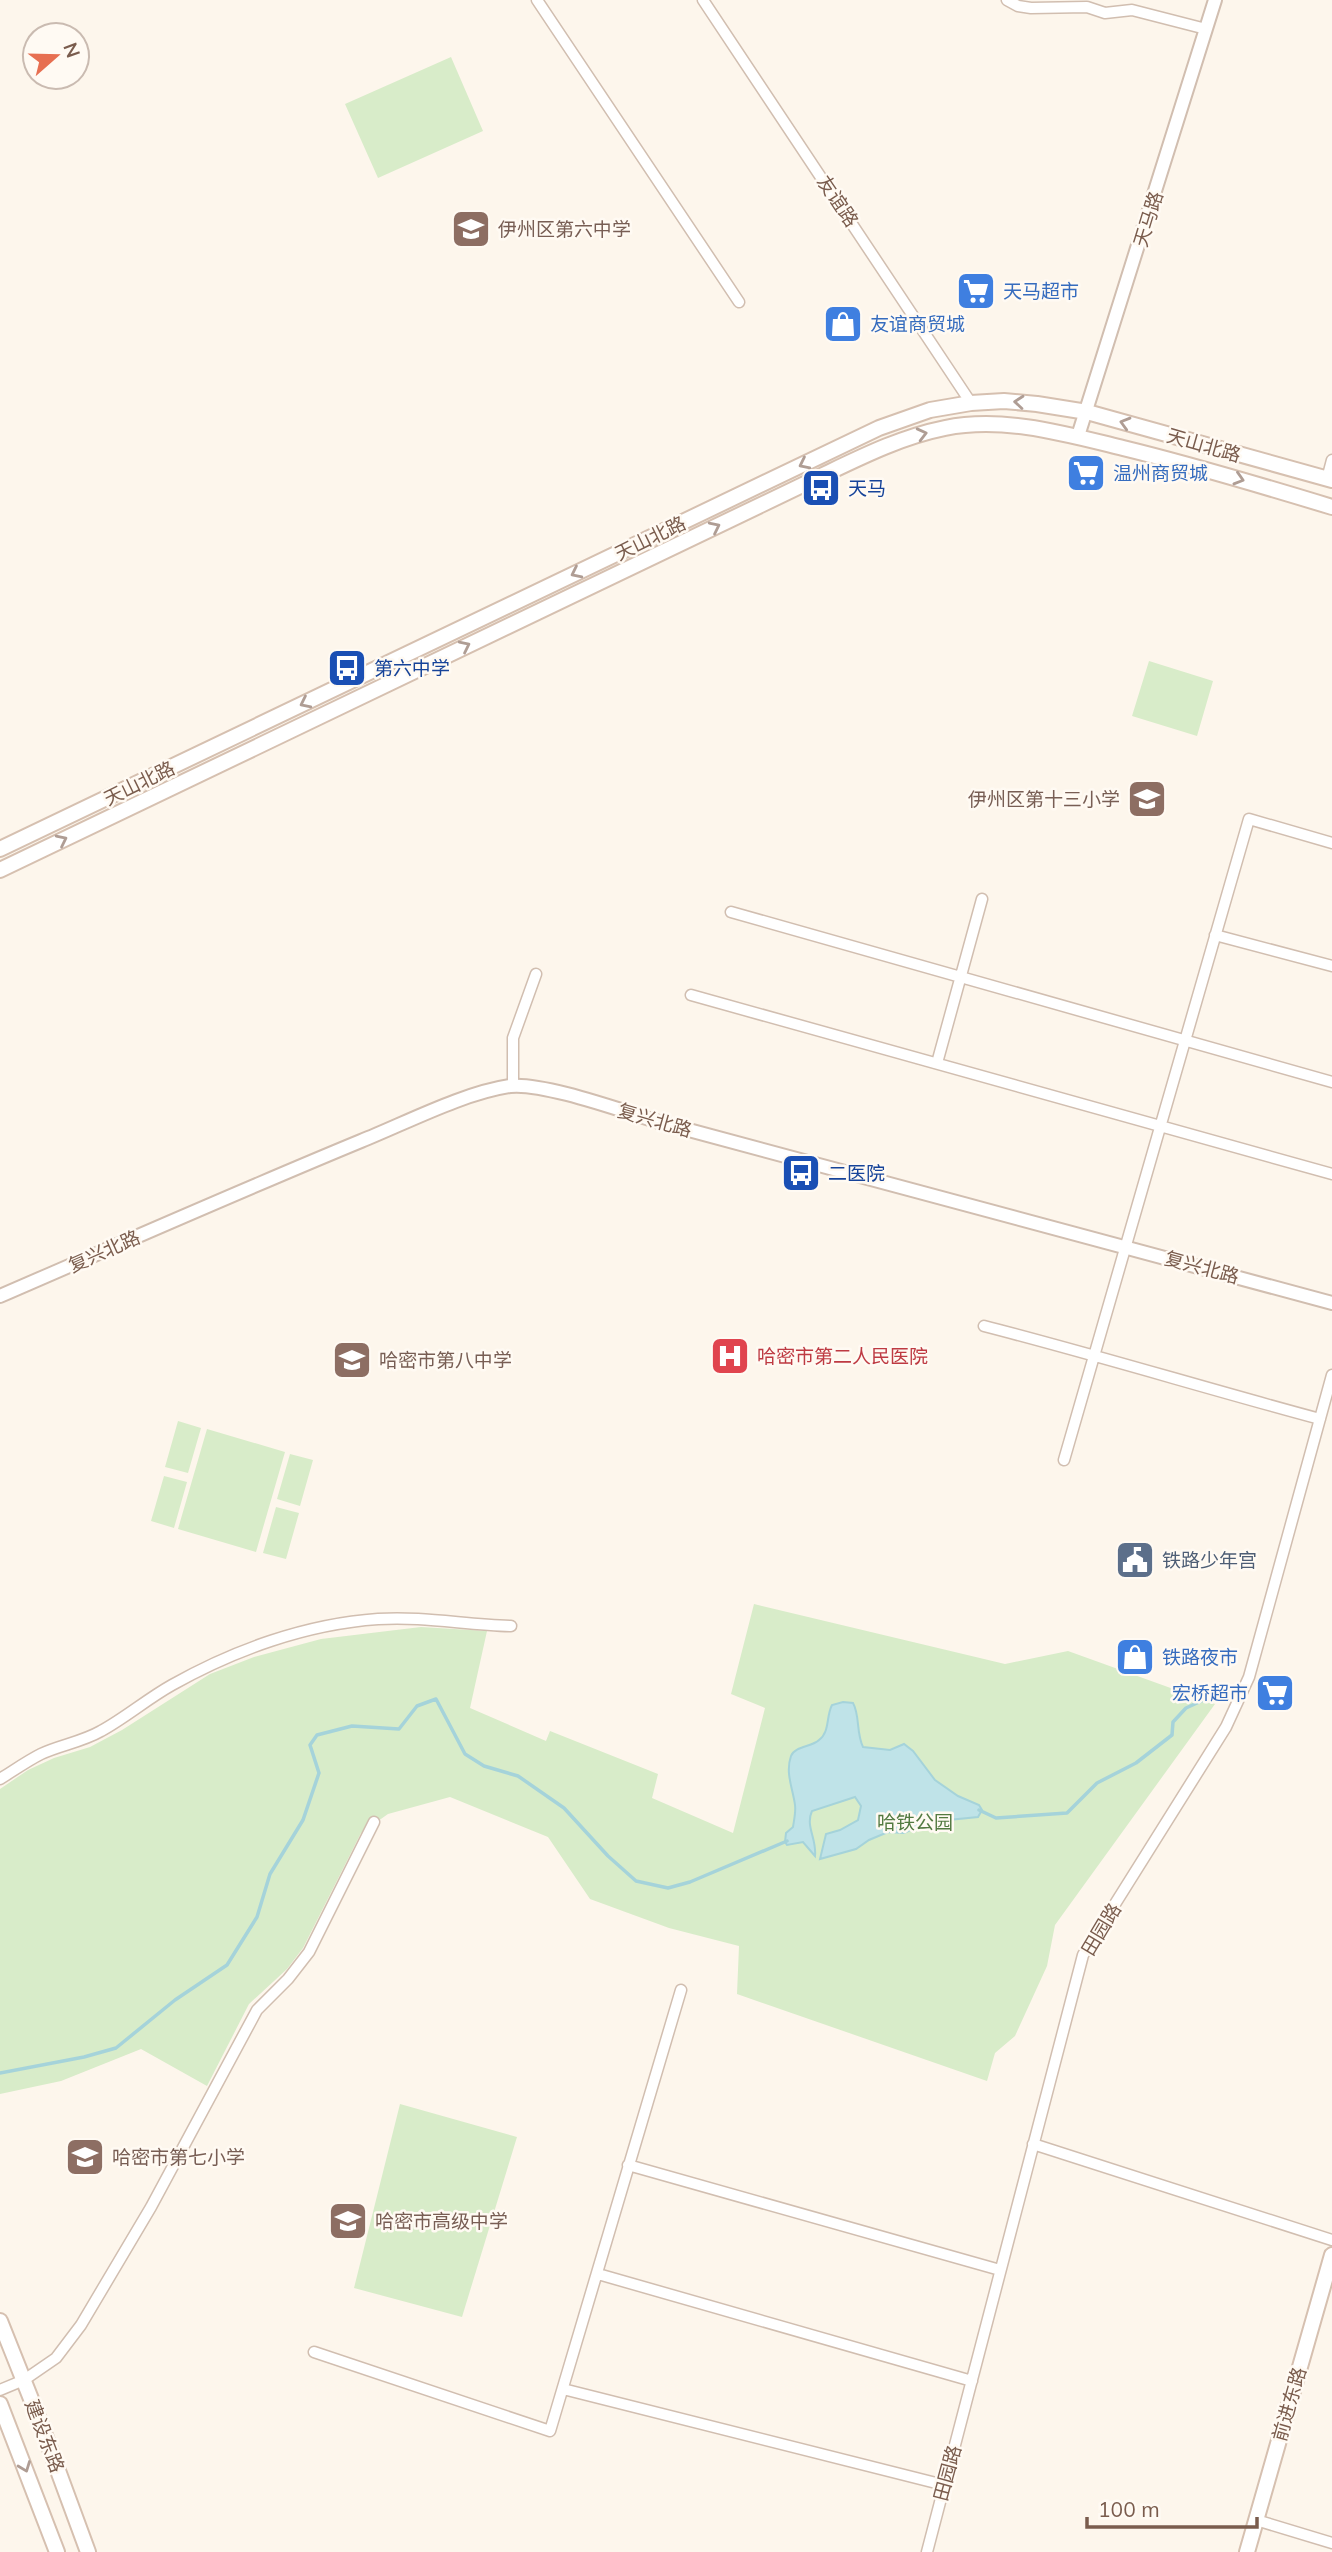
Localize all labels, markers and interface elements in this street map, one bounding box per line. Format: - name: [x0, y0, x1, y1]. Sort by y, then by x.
- north arrow: [21, 21, 91, 91]
- text: N: [58, 39, 86, 61]
- street label: 友谊路: [812, 171, 864, 231]
- street label: 天马路: [1128, 188, 1168, 250]
- school or university icon: 伊州区第六中学: [450, 208, 492, 250]
- place label: 伊州区第六中学: [498, 217, 631, 241]
- supermarket icon: 天马超市: [955, 270, 997, 312]
- place label: 天马超市: [1003, 279, 1079, 303]
- shop icon: 友谊商贸城: [822, 303, 864, 345]
- place label: 友谊商贸城: [870, 312, 965, 336]
- one-way arrow: [1013, 395, 1024, 410]
- one-way arrow: [1119, 416, 1131, 431]
- street label: 天山北路: [1164, 423, 1244, 467]
- one-way arrow: [916, 428, 928, 442]
- supermarket icon: 温州商贸城: [1065, 452, 1107, 494]
- one-way arrow: [799, 456, 811, 470]
- place label: 温州商贸城: [1113, 461, 1208, 485]
- bus stop icon: 天马: [800, 467, 842, 509]
- one-way arrow: [1233, 471, 1245, 486]
- place label: 天马: [848, 476, 886, 500]
- street label: 天山北路: [611, 511, 689, 565]
- one-way arrow: [708, 521, 720, 535]
- one-way arrow: [571, 565, 583, 579]
- one-way arrow: [458, 641, 470, 655]
- bus stop icon: 第六中学: [326, 647, 368, 689]
- place label: 第六中学: [374, 656, 450, 680]
- one-way arrow: [300, 695, 312, 709]
- street label: 天山北路: [100, 756, 178, 810]
- school or university icon: 伊州区第十三小学: [1126, 778, 1168, 820]
- place label: 伊州区第十三小学: [968, 787, 1120, 811]
- one-way arrow: [54, 834, 67, 848]
- street label: 复兴北路: [615, 1098, 695, 1142]
- bus stop icon: 二医院: [780, 1152, 822, 1194]
- place label: 二医院: [828, 1161, 885, 1185]
- street label: 复兴北路: [64, 1225, 144, 1277]
- street label: 复兴北路: [1162, 1246, 1242, 1288]
- hospital icon: 哈密市第二人民医院: [709, 1335, 751, 1377]
- school or university icon: 哈密市第八中学: [331, 1339, 373, 1381]
- place label: 哈密市第二人民医院: [757, 1344, 928, 1368]
- place label: 哈密市第八中学: [379, 1348, 512, 1372]
- public building icon: 铁路少年宫: [1114, 1539, 1156, 1581]
- place label: 铁路少年宫: [1162, 1548, 1257, 1572]
- shop icon: 铁路夜市: [1114, 1636, 1156, 1678]
- place label: 铁路夜市: [1162, 1645, 1238, 1669]
- supermarket icon: 宏桥超市: [1254, 1672, 1296, 1714]
- place label: 宏桥超市: [1172, 1681, 1248, 1705]
- park label: 哈铁公园: [877, 1810, 953, 1834]
- street label: 田园路: [1076, 1898, 1126, 1960]
- school or university icon: 哈密市第七小学: [64, 2136, 106, 2178]
- place label: 哈密市第七小学: [112, 2145, 245, 2169]
- school or university icon: 哈密市高级中学: [327, 2200, 369, 2242]
- place label: 哈密市高级中学: [375, 2209, 508, 2233]
- street label: 前进东路: [1267, 2364, 1311, 2444]
- street label: 建设东路: [20, 2396, 70, 2476]
- street label: 田园路: [928, 2442, 966, 2504]
- one-way arrow: [16, 2461, 30, 2473]
- scale bar: [1087, 2486, 1257, 2530]
- text: 100 m: [1098, 2496, 1160, 2522]

